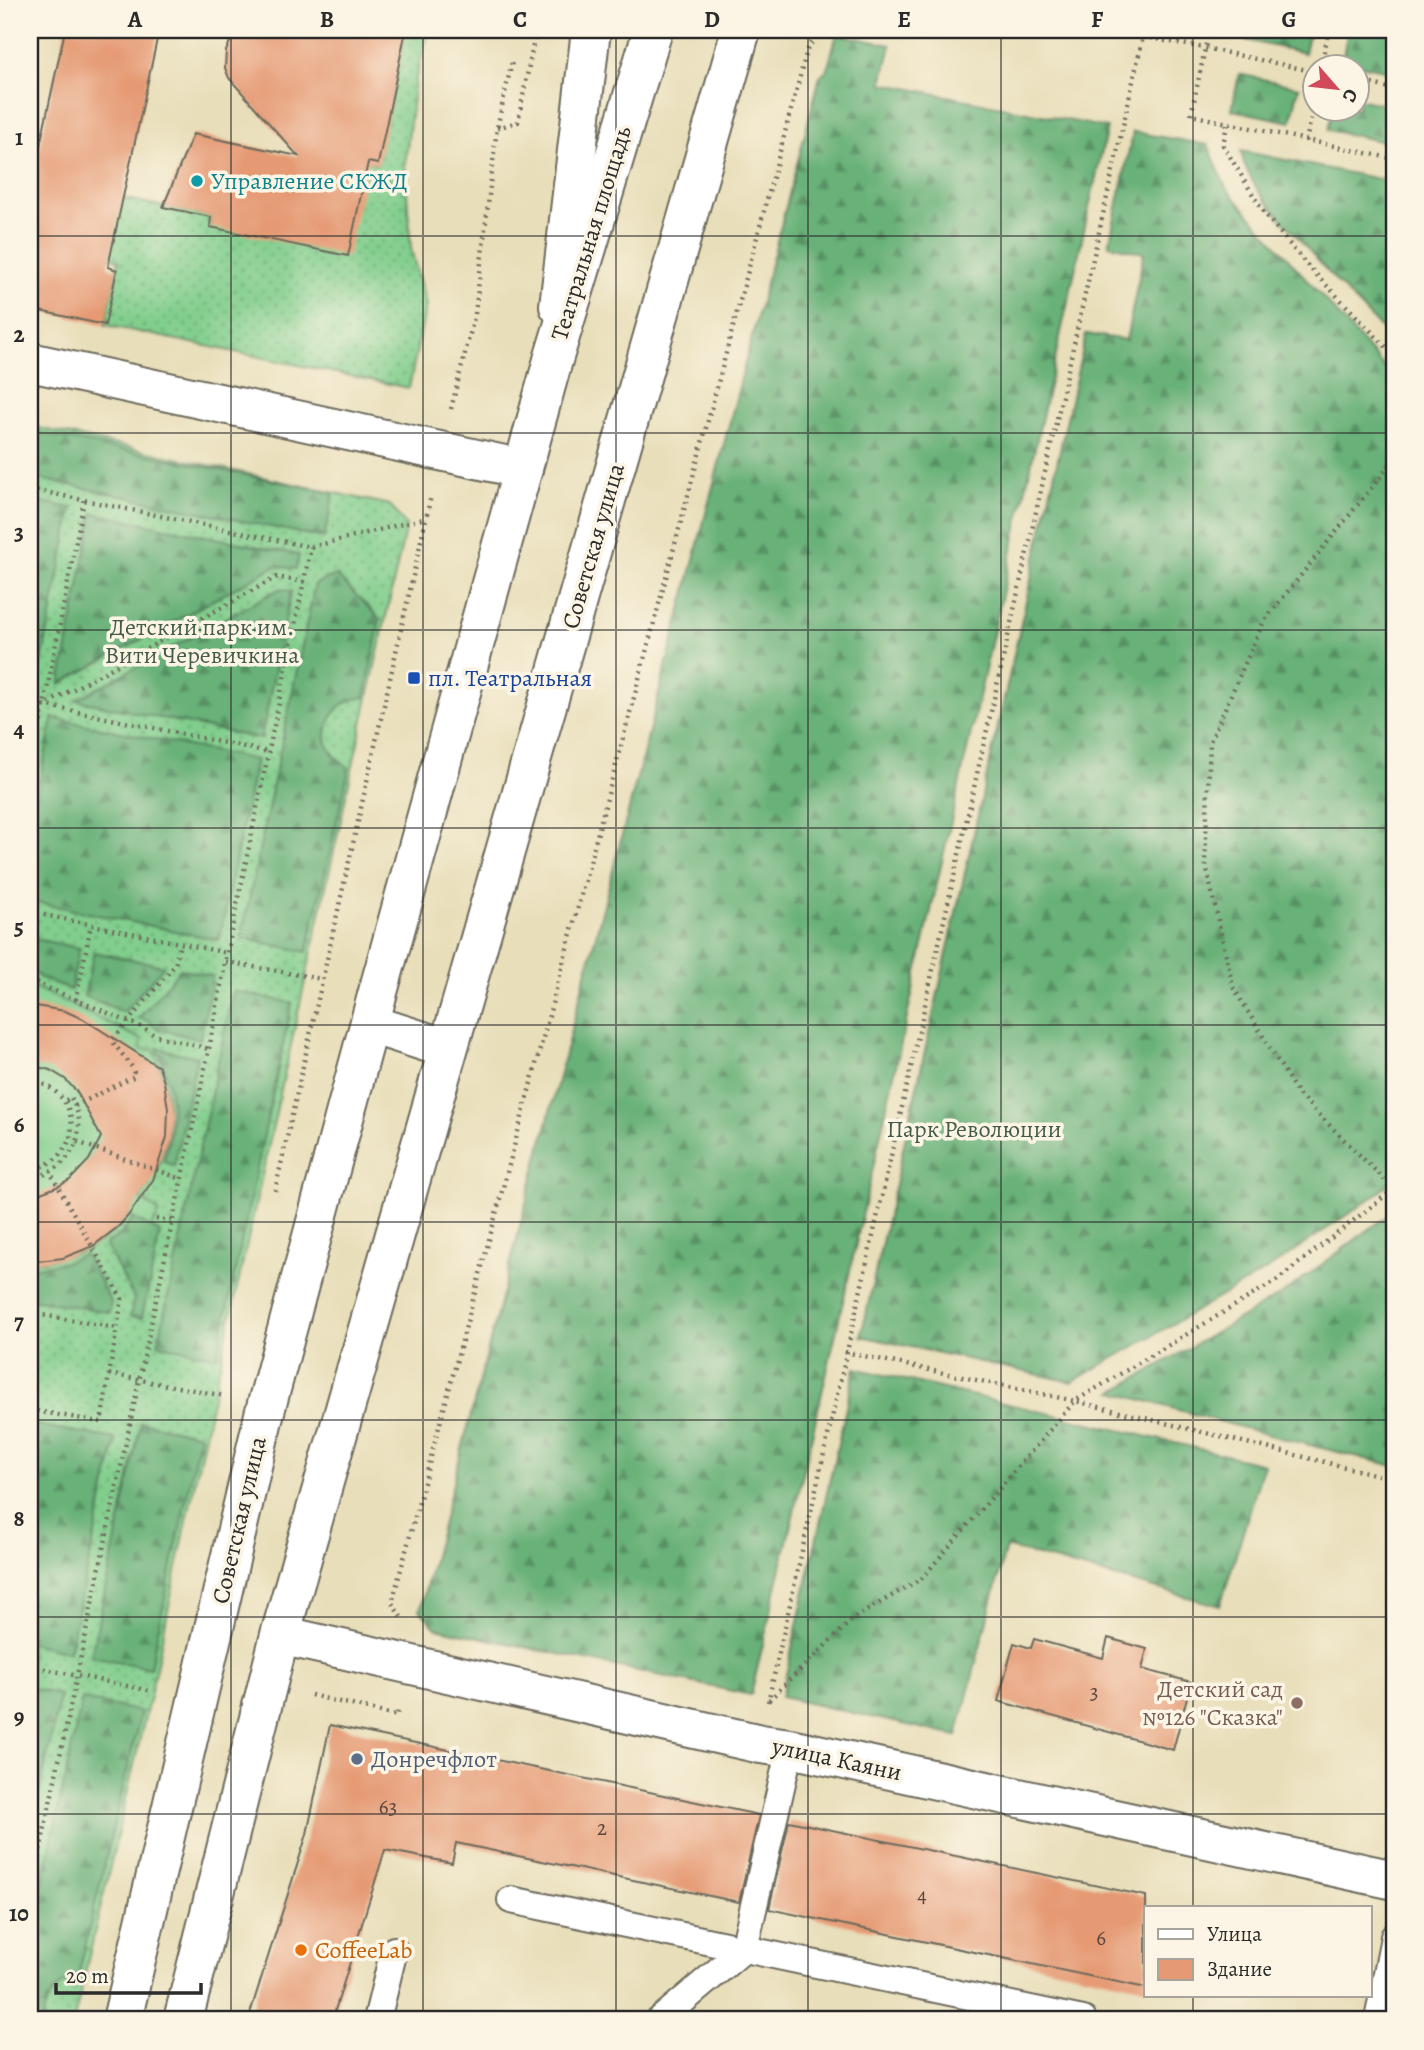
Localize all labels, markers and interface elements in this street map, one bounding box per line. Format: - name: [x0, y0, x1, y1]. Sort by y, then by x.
- text: A: [127, 4, 143, 35]
- text: B: [320, 4, 334, 35]
- text: C: [513, 4, 527, 35]
- text: D: [704, 4, 720, 35]
- text: E: [897, 4, 911, 35]
- text: F: [1091, 4, 1104, 35]
- text: G: [1281, 4, 1297, 35]
- north arrow: [1302, 52, 1372, 122]
- text: С: [1336, 84, 1364, 107]
- street label: Театральная площадь: [543, 121, 639, 344]
- text: 1: [15, 122, 23, 153]
- place label: Управление СКЖД: [211, 165, 408, 197]
- marker: Управление СКЖД: [189, 173, 205, 189]
- text: 2: [13, 319, 25, 350]
- street label: Советская улица: [554, 460, 632, 632]
- text: 3: [14, 517, 24, 548]
- park label: Детский парк им. Вити Черевичкина: [105, 611, 299, 671]
- place label: пл. Театральная: [428, 662, 592, 694]
- marker: пл. Театральная: [406, 670, 422, 686]
- text: 4: [14, 714, 25, 745]
- text: 5: [14, 911, 24, 942]
- text: 6: [14, 1109, 25, 1140]
- park label: Парк Революции: [886, 1113, 1062, 1145]
- text: 7: [14, 1306, 24, 1337]
- street label: Советская улица: [204, 1433, 274, 1607]
- text: 8: [13, 1503, 25, 1534]
- place label: Детский сад №126 "Сказка": [1142, 1673, 1283, 1733]
- house number: 3: [1090, 1678, 1098, 1706]
- marker: Детский сад №126 "Сказка": [1289, 1695, 1305, 1711]
- text: 9: [14, 1701, 24, 1732]
- street label: улица Каяни: [768, 1729, 905, 1788]
- place label: Донречфлот: [371, 1743, 497, 1775]
- marker: Донречфлот: [349, 1751, 365, 1767]
- house number: 63: [379, 1793, 397, 1821]
- house number: 2: [597, 1814, 607, 1842]
- house number: 4: [917, 1881, 927, 1909]
- text: 10: [9, 1898, 29, 1929]
- legend: [1144, 1906, 1372, 1997]
- text: Улица: [1207, 1920, 1262, 1948]
- house number: 6: [1096, 1924, 1106, 1952]
- place label: CoffeeLab: [315, 1934, 413, 1966]
- marker: CoffeeLab: [293, 1942, 309, 1958]
- scale bar: [56, 1952, 201, 1996]
- text: Здание: [1207, 1955, 1272, 1983]
- text: 20 m: [66, 1962, 109, 1990]

